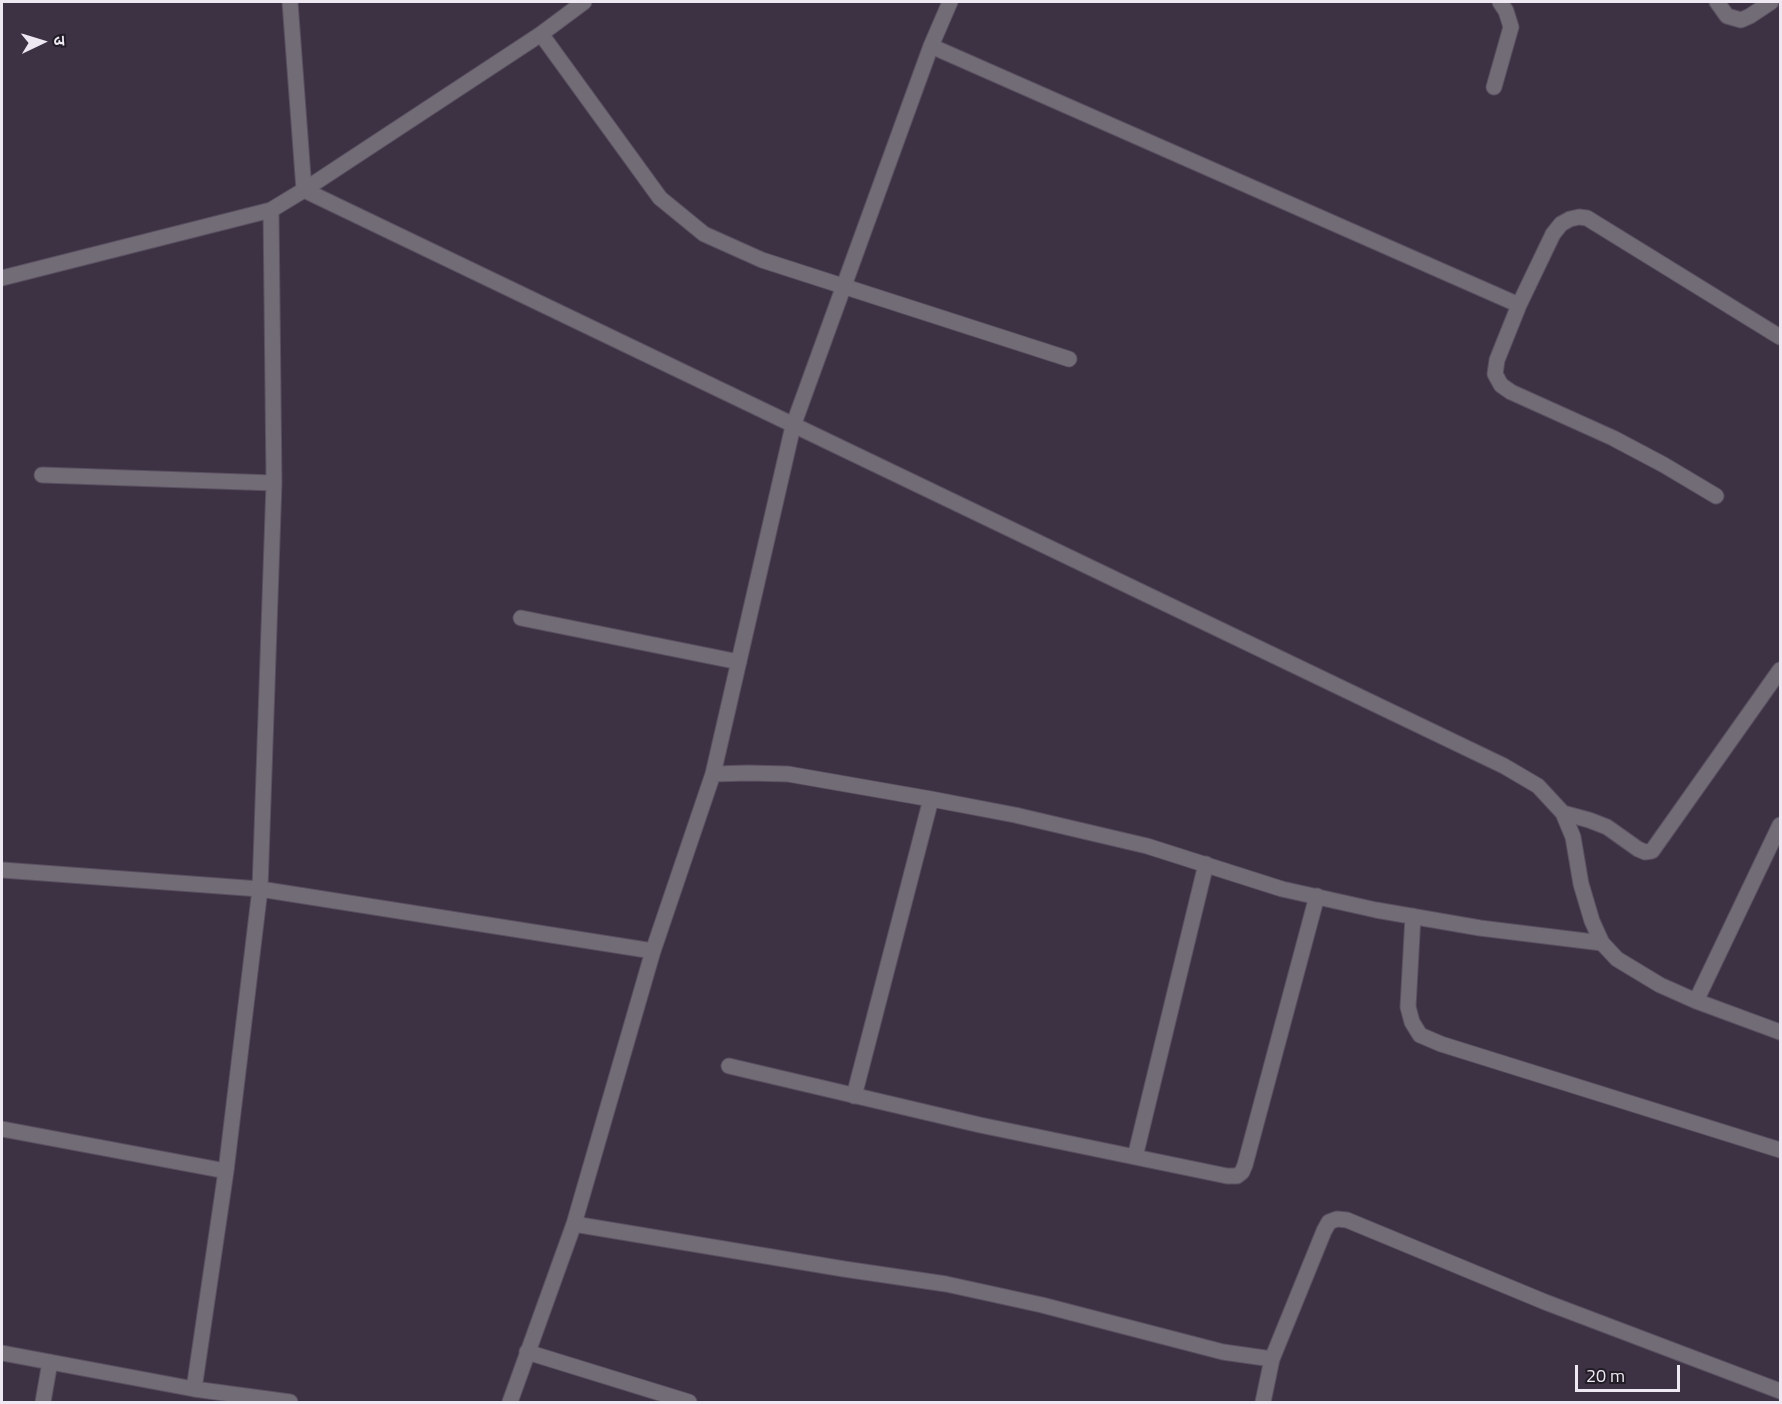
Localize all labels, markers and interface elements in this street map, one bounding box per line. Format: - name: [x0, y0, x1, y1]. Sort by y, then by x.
- north arrow: [12, 12, 72, 72]
- text: उ: [48, 35, 72, 46]
- scale bar: [1578, 1353, 1683, 1391]
- text: 20 m: [1586, 1362, 1625, 1389]

